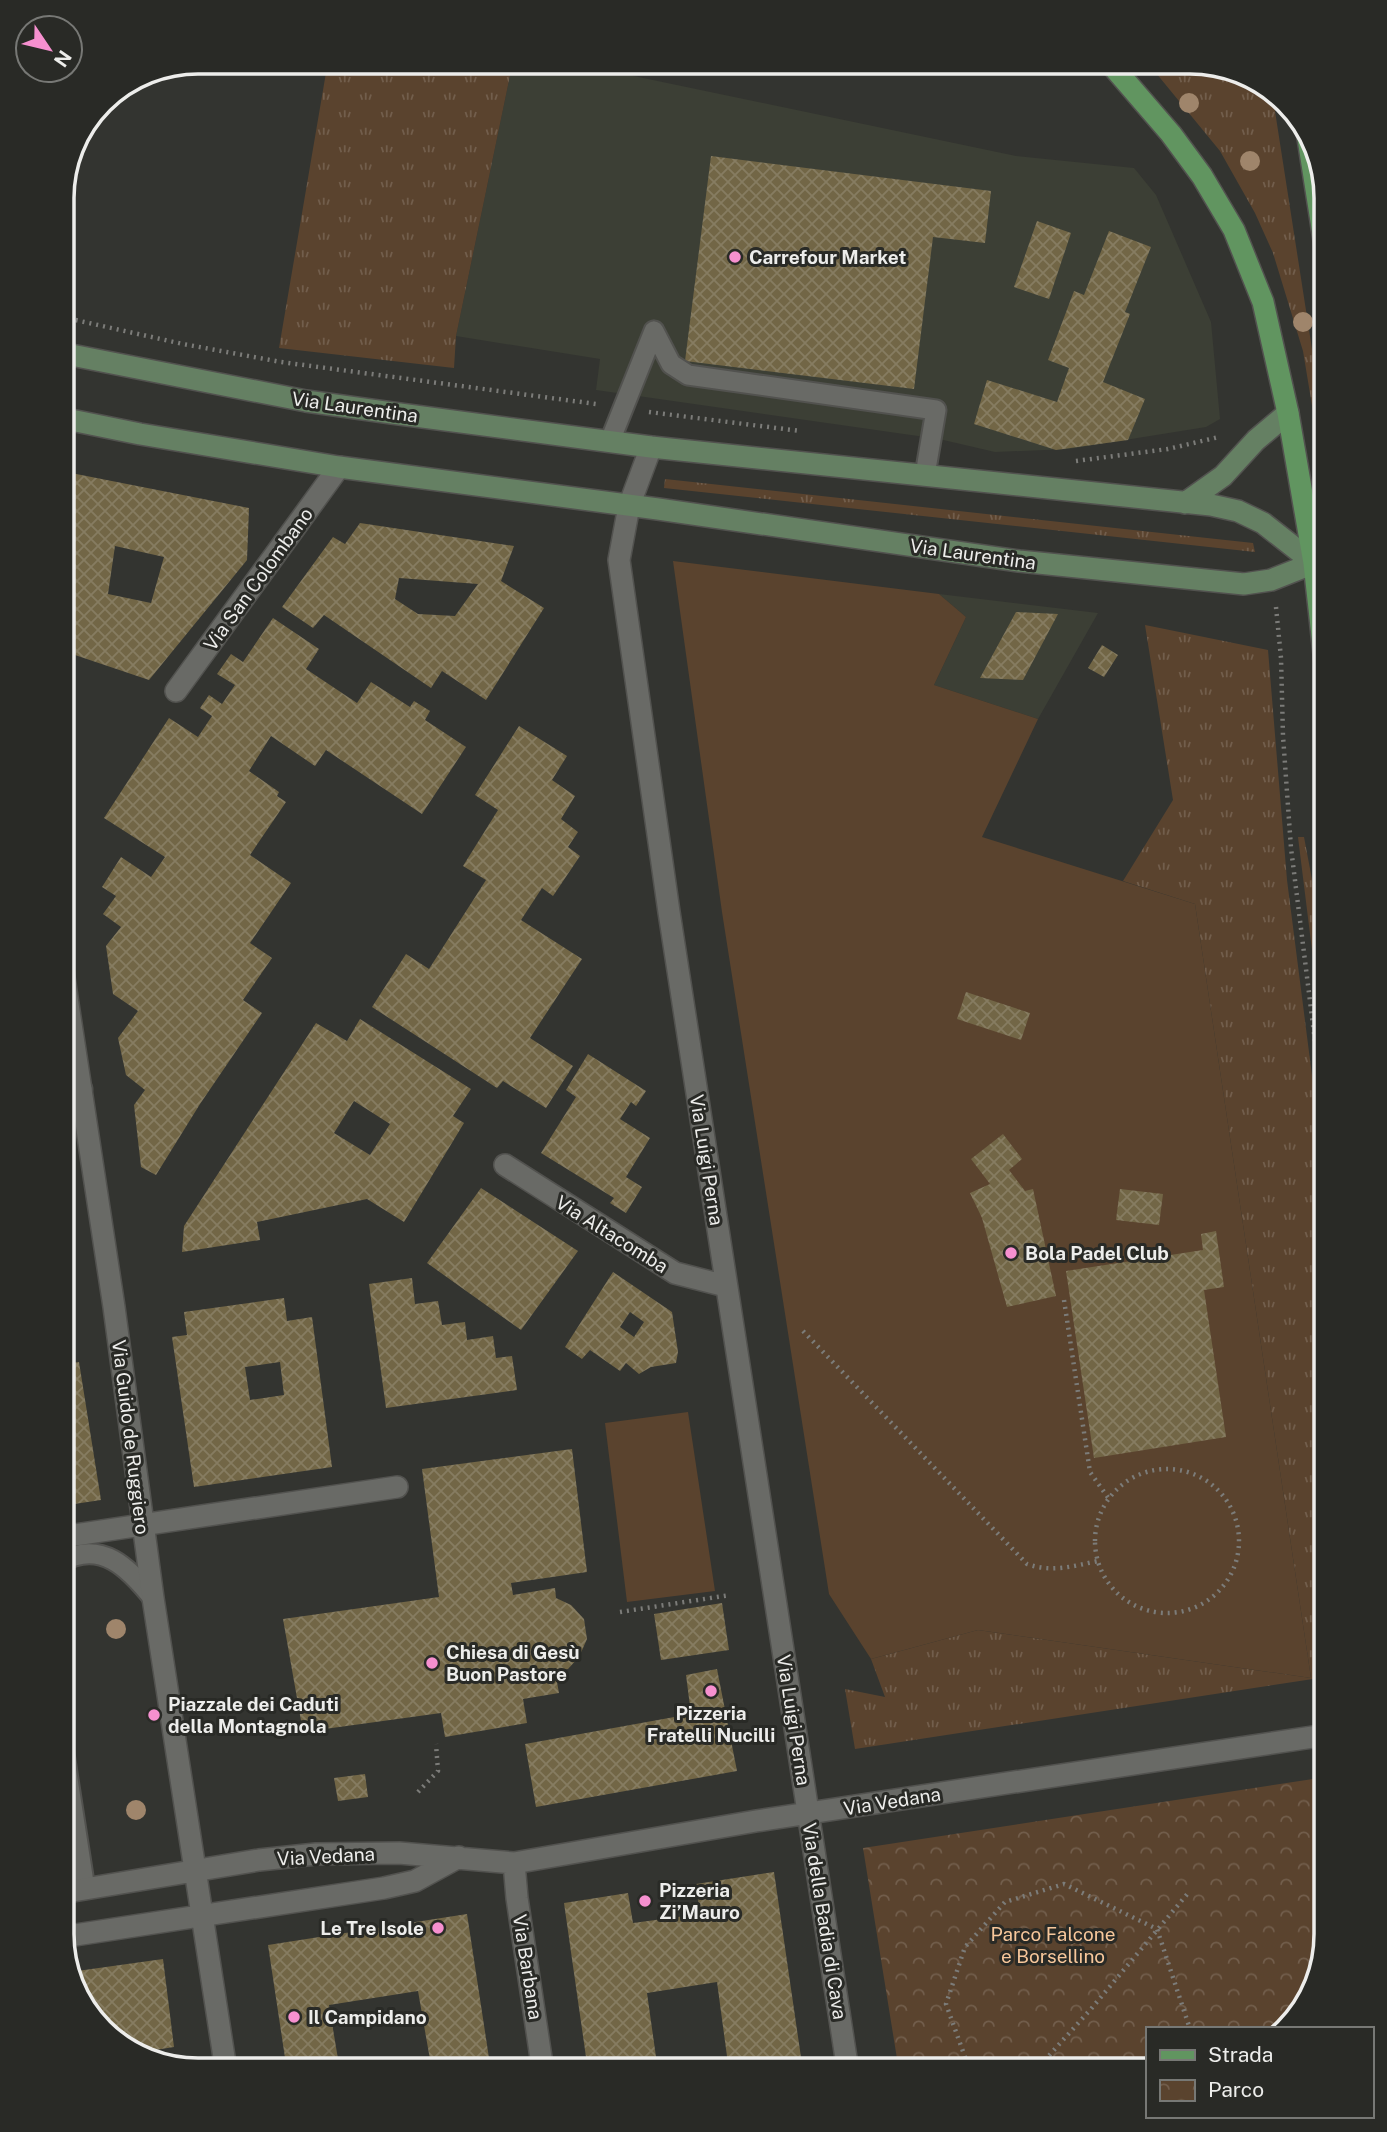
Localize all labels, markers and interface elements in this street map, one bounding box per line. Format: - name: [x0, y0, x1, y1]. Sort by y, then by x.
- north arrow: [14, 14, 84, 84]
- text: N: [50, 46, 76, 71]
- place label: Carrefour Market: [749, 246, 906, 268]
- marker: Carrefour Market: [727, 249, 743, 265]
- street label: Via Laurentina: [290, 387, 420, 427]
- street label: Via San Colombano: [199, 503, 317, 655]
- street label: Via Laurentina: [908, 534, 1038, 574]
- street label: Via Luigi Perna: [686, 1093, 728, 1227]
- street label: Via Altacomba: [552, 1191, 672, 1277]
- place label: Bola Padel Club: [1025, 1242, 1169, 1264]
- marker: Bola Padel Club: [1003, 1245, 1019, 1261]
- street label: Via Guido de Ruggiero: [108, 1338, 154, 1536]
- place label: Chiesa di Gesù Buon Pastore: [446, 1641, 580, 1685]
- street label: Via Luigi Perna: [773, 1653, 815, 1787]
- marker: Chiesa di Gesù Buon Pastore: [424, 1655, 440, 1671]
- marker: Pizzeria Fratelli Nucilli: [703, 1683, 719, 1699]
- place label: Piazzale dei Caduti della Montagnola: [168, 1693, 339, 1737]
- place label: Pizzeria Fratelli Nucilli: [647, 1702, 775, 1746]
- marker: Piazzale dei Caduti della Montagnola: [146, 1707, 162, 1723]
- street label: Via Vedana: [842, 1782, 942, 1820]
- street label: Via della Badia di Cava: [799, 1821, 851, 2021]
- street label: Via Vedana: [276, 1842, 376, 1870]
- place label: Pizzeria Zi’Mauro: [659, 1879, 740, 1923]
- marker: Pizzeria Zi’Mauro: [637, 1893, 653, 1909]
- street label: Via Barbana: [509, 1913, 547, 2021]
- place label: Le Tre Isole: [320, 1917, 424, 1939]
- marker: Le Tre Isole: [430, 1920, 446, 1936]
- park label: Parco Falcone e Borsellino: [991, 1923, 1115, 1967]
- place label: Il Campidano: [308, 2006, 427, 2028]
- marker: Il Campidano: [286, 2009, 302, 2025]
- legend: [1146, 2027, 1373, 2118]
- text: Strada: [1208, 2042, 1273, 2067]
- text: Parco: [1208, 2077, 1264, 2102]

